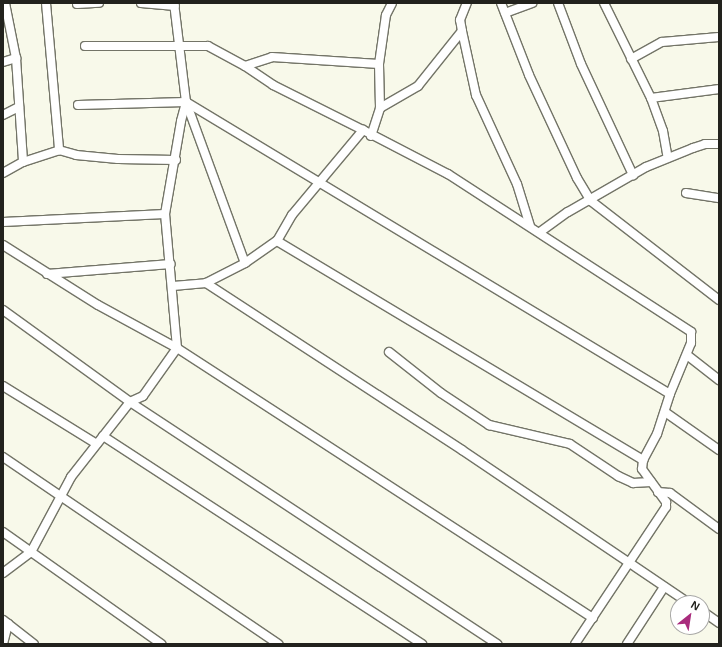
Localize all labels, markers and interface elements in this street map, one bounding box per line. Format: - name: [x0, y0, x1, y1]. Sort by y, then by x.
- north arrow: [670, 595, 710, 635]
- text: N: [689, 598, 702, 613]

